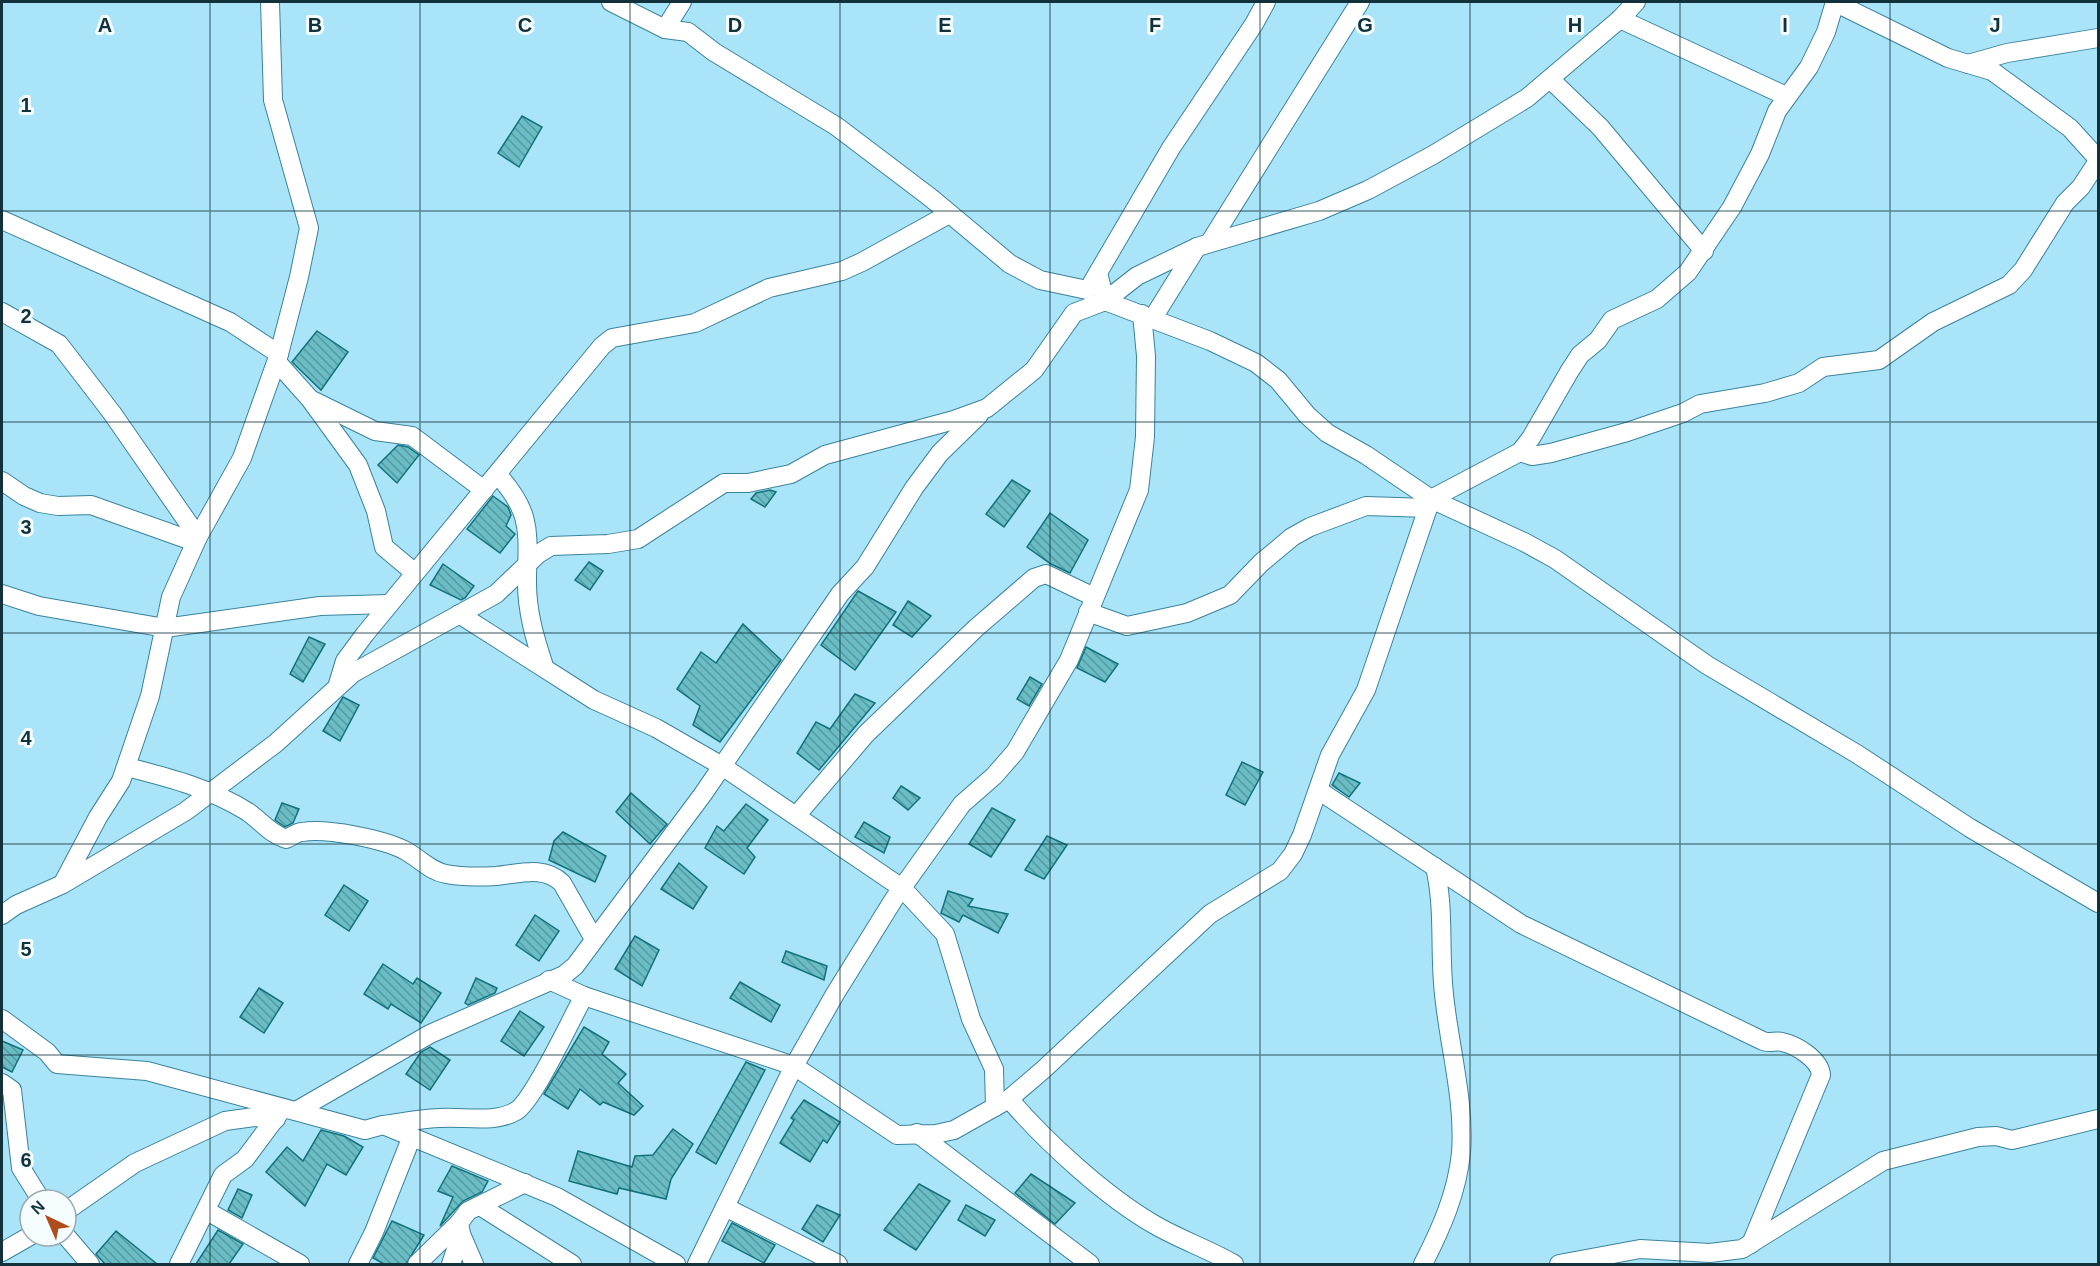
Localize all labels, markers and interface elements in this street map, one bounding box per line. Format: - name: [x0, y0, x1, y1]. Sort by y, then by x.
- text: A: [98, 14, 112, 36]
- text: B: [308, 14, 322, 36]
- text: C: [518, 14, 532, 36]
- text: D: [728, 14, 742, 36]
- text: E: [938, 14, 952, 36]
- text: F: [1149, 14, 1161, 36]
- text: G: [1357, 14, 1373, 36]
- text: H: [1568, 14, 1582, 36]
- text: I: [1782, 14, 1788, 36]
- text: J: [1989, 14, 2001, 36]
- text: 1: [20, 94, 32, 116]
- text: 2: [20, 305, 32, 327]
- text: 3: [20, 516, 32, 538]
- text: 4: [20, 727, 32, 749]
- text: 5: [20, 938, 32, 960]
- text: 6: [20, 1149, 32, 1171]
- north arrow: [18, 1188, 78, 1248]
- text: N: [28, 1197, 48, 1218]

